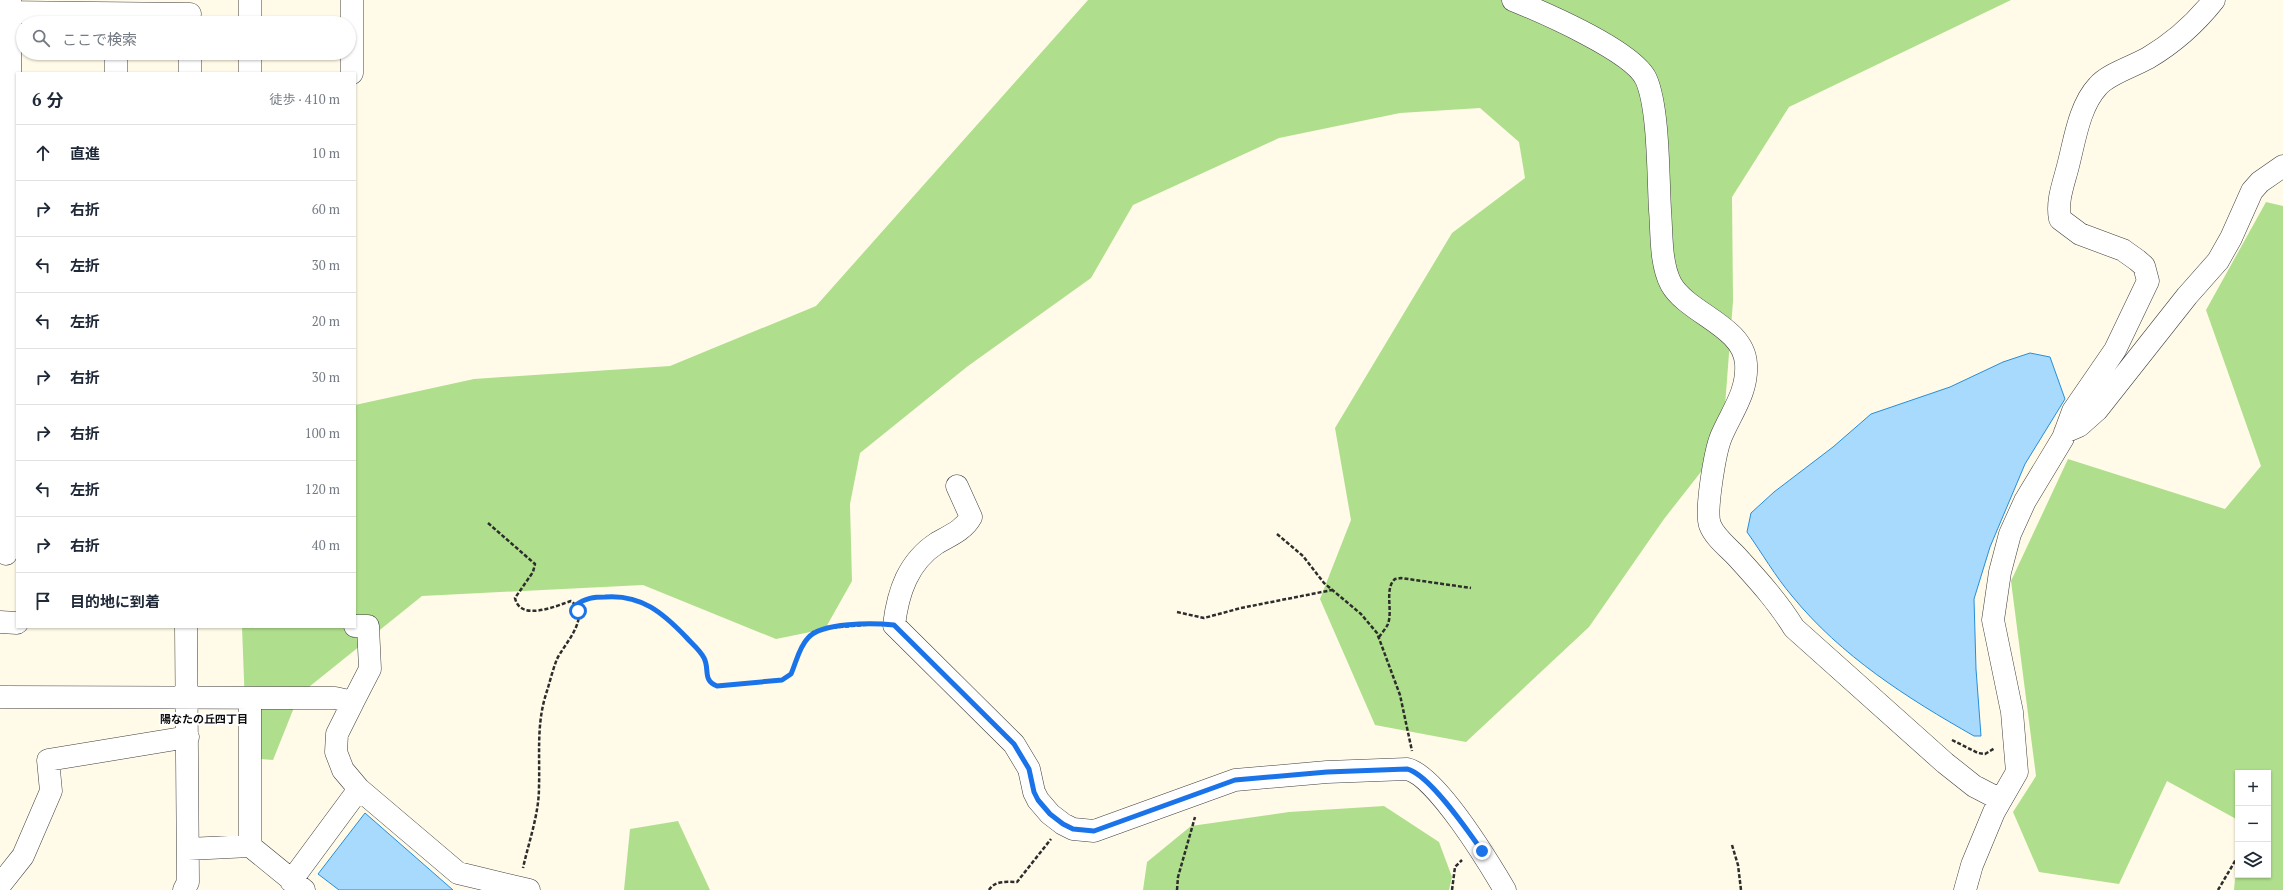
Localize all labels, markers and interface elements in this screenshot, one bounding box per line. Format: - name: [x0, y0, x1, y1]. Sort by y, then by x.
- search box: [16, 16, 356, 60]
- icon: search: [30, 27, 52, 49]
- text: ここで検索: [62, 29, 137, 49]
- text: 6 分: [32, 88, 63, 111]
- text: 徒歩 · 410 m: [269, 90, 340, 108]
- icon: ahead: [32, 142, 54, 164]
- text: 直進: [70, 143, 100, 163]
- text: 10 m: [312, 144, 340, 162]
- icon: right: [32, 198, 54, 220]
- text: 右折: [70, 199, 100, 219]
- text: 60 m: [312, 200, 340, 218]
- icon: left: [32, 254, 54, 276]
- text: 左折: [70, 255, 100, 275]
- text: 30 m: [312, 256, 340, 274]
- icon: left: [32, 310, 54, 332]
- text: 左折: [70, 311, 100, 331]
- text: 20 m: [312, 312, 340, 330]
- icon: right: [32, 366, 54, 388]
- text: 右折: [70, 367, 100, 387]
- text: 30 m: [312, 368, 340, 386]
- icon: right: [32, 422, 54, 444]
- text: 右折: [70, 423, 100, 443]
- text: 100 m: [305, 424, 340, 442]
- icon: left: [32, 478, 54, 500]
- text: 左折: [70, 479, 100, 499]
- text: 120 m: [305, 480, 340, 498]
- icon: right: [32, 534, 54, 556]
- text: 右折: [70, 535, 100, 555]
- text: 40 m: [312, 536, 340, 554]
- icon: arrive: [32, 590, 54, 612]
- text: 目的地に到着: [70, 591, 160, 611]
- route start: [569, 602, 587, 620]
- district label: 陽なたの丘四丁目: [160, 712, 248, 726]
- map controls: [2235, 770, 2271, 878]
- button: +: [2235, 770, 2271, 806]
- button: −: [2235, 806, 2271, 842]
- route end: [1473, 842, 1491, 860]
- button: layers: [2235, 842, 2271, 878]

